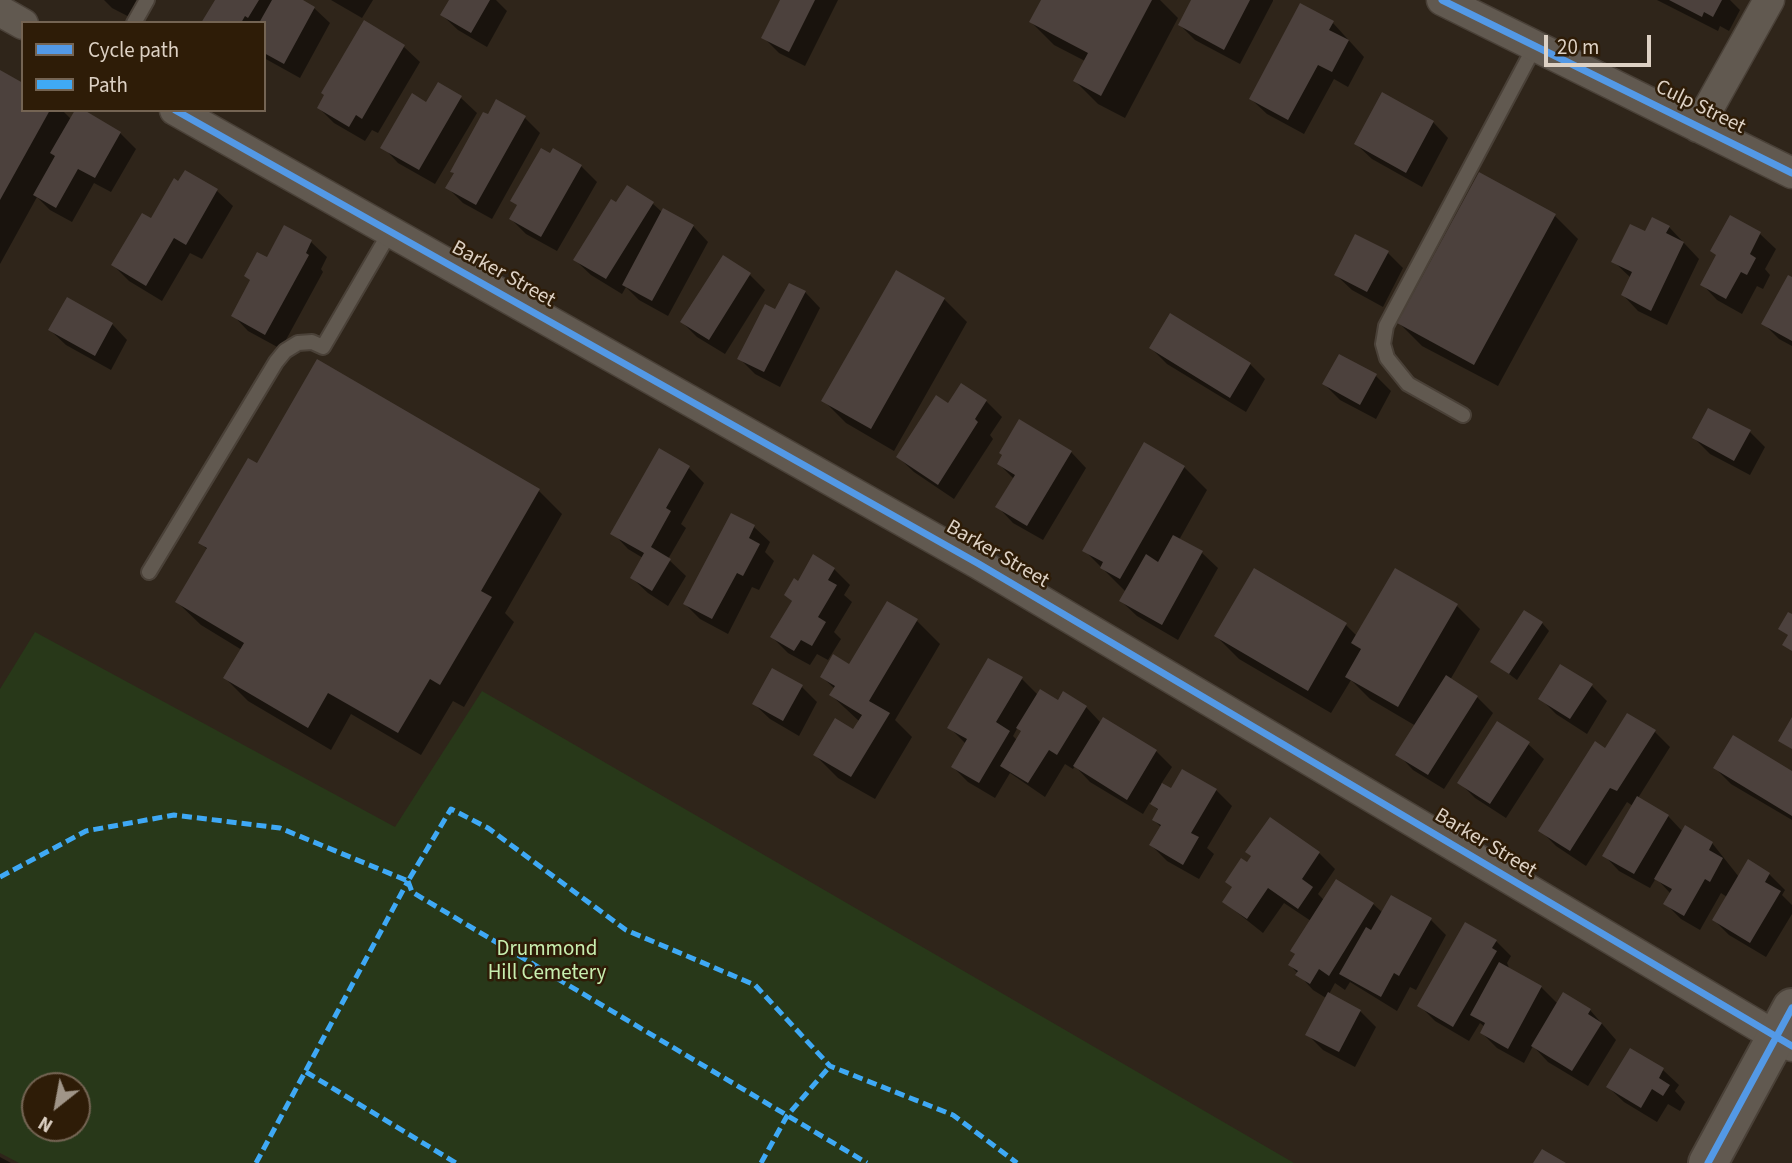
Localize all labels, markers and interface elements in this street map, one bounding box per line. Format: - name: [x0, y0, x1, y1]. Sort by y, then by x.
- legend: [21, 21, 266, 112]
- scale bar: [1547, 21, 1654, 65]
- text: 20 m: [1557, 32, 1599, 62]
- text: Cycle path: [88, 35, 179, 65]
- text: Path: [88, 70, 128, 100]
- street label: Culp Street: [1651, 75, 1749, 141]
- street label: Barker Street: [447, 236, 559, 314]
- street label: Barker Street: [941, 515, 1053, 595]
- street label: Barker Street: [1429, 804, 1541, 884]
- park label: Drummond Hill Cemetery: [488, 937, 606, 987]
- north arrow: [21, 1072, 91, 1142]
- text: N: [34, 1109, 58, 1139]

